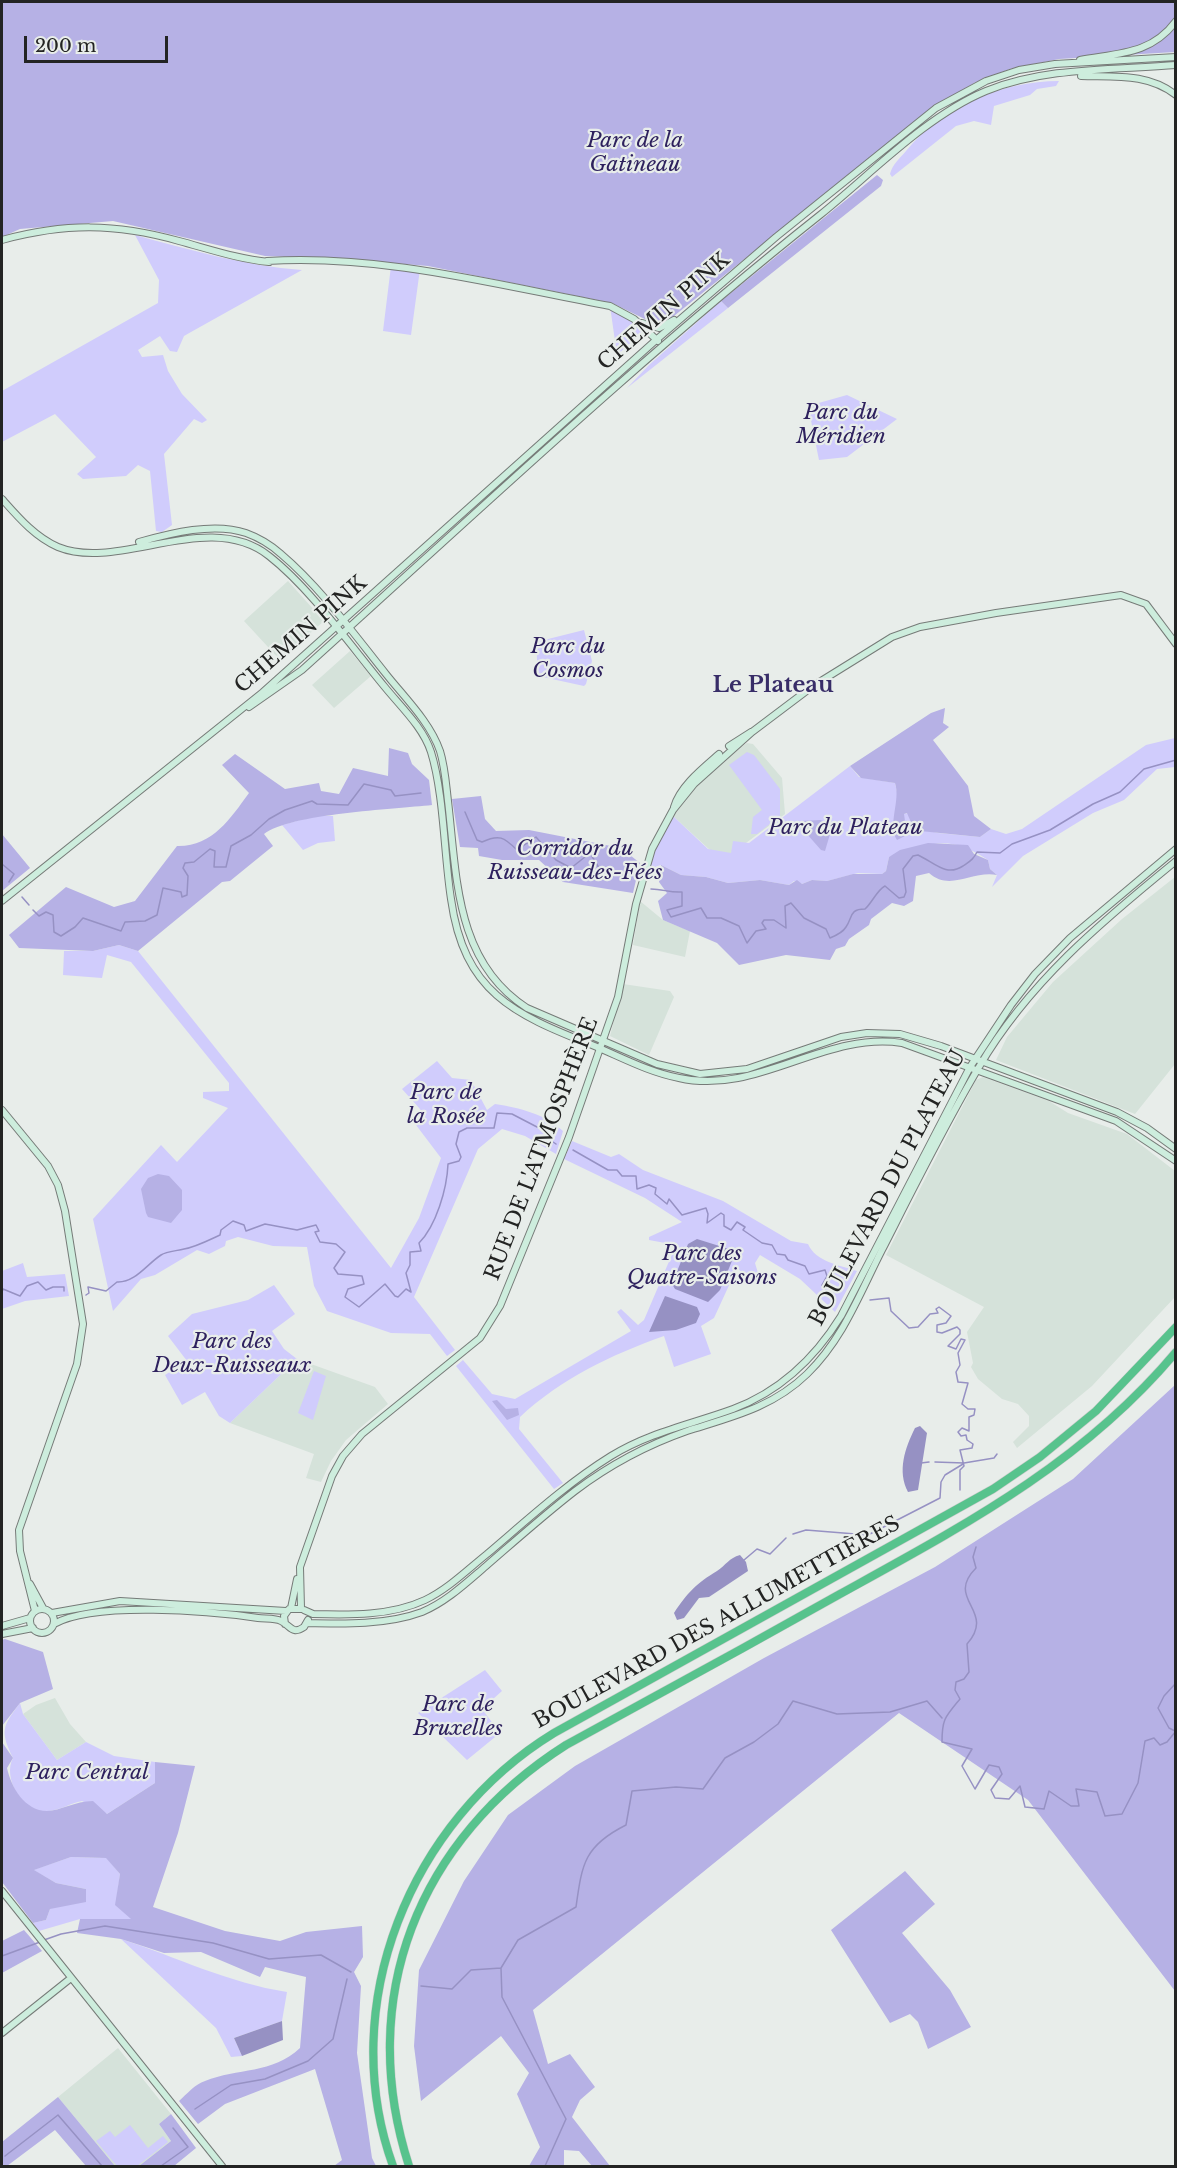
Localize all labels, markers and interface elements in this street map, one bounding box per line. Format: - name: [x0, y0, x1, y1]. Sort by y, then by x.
- scale bar: [27, 24, 171, 62]
- text: 200 m: [35, 35, 96, 57]
- park label: Parc de la Gatineau: [587, 128, 683, 178]
- street label: CHEMIN PINK: [593, 248, 735, 376]
- park label: Parc du Méridien: [796, 400, 886, 450]
- street label: CHEMIN PINK: [230, 571, 372, 699]
- park label: Parc du Cosmos: [531, 634, 605, 684]
- district label: Le Plateau: [712, 673, 834, 699]
- park label: Parc du Plateau: [768, 815, 922, 841]
- park label: Corridor du Ruisseau-des-Fées: [487, 836, 663, 886]
- street label: RUE DE L'ATMOSPHÈRE: [480, 1014, 604, 1284]
- street label: BOULEVARD DU PLATEAU: [804, 1046, 972, 1330]
- park label: Parc de la Rosée: [407, 1080, 485, 1130]
- park label: Parc des Quatre-Saisons: [627, 1241, 777, 1291]
- park label: Parc des Deux-Ruisseaux: [153, 1329, 311, 1379]
- street label: BOULEVARD DES ALLUMETTIÈRES: [529, 1511, 905, 1735]
- park label: Parc de Bruxelles: [413, 1692, 503, 1742]
- park label: Parc Central: [25, 1760, 149, 1786]

